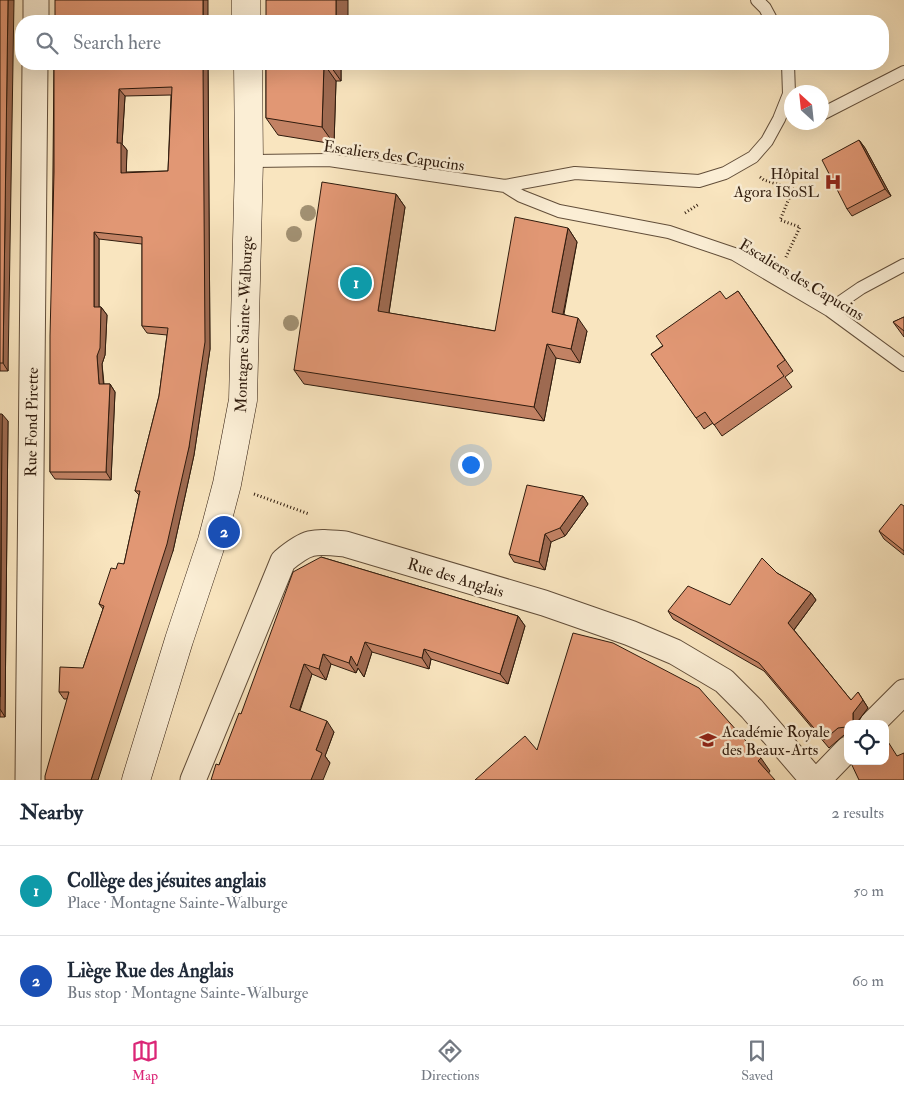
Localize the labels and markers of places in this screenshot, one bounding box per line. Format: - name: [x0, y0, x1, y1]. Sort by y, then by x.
- place label: Hôpital Agora ISoSL: [733, 164, 819, 202]
- hospital icon: Hôpital Agora ISoSL: [823, 172, 843, 192]
- pin: 1: [340, 264, 372, 302]
- pin: 2: [208, 513, 240, 551]
- place label: Académie Royale des Beaux-Arts: [721, 722, 830, 760]
- school or university icon: Académie Royale des Beaux-Arts: [698, 730, 718, 750]

